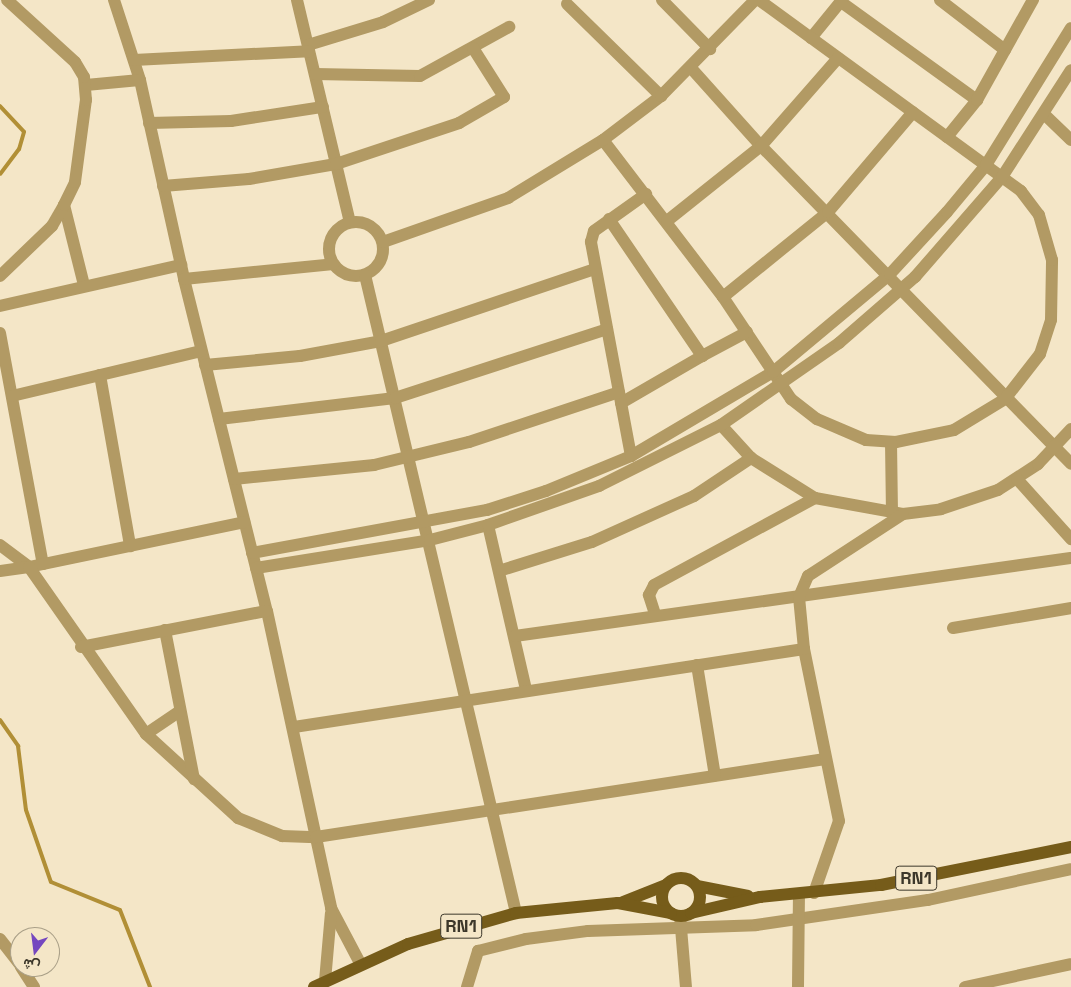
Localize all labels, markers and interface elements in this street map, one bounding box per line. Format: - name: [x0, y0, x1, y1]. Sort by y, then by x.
- road number: RN1: [895, 862, 937, 894]
- road number: RN1: [440, 910, 482, 941]
- north arrow: [10, 927, 60, 977]
- text: ش: [21, 955, 42, 976]

